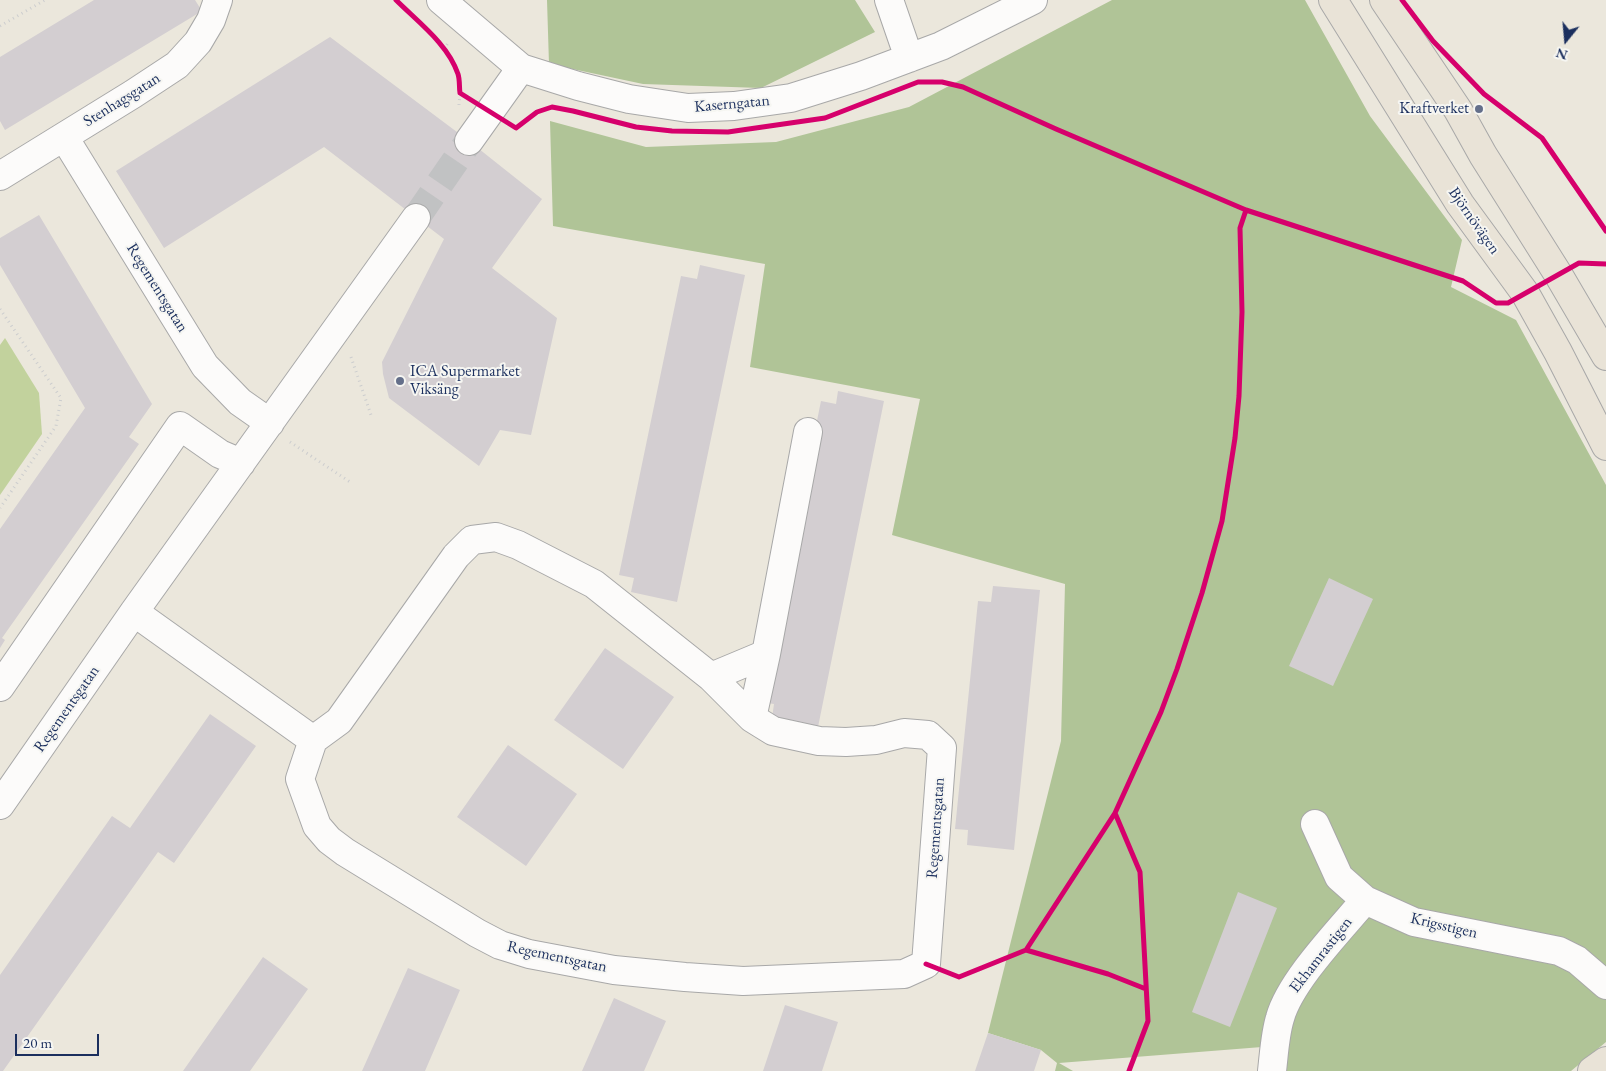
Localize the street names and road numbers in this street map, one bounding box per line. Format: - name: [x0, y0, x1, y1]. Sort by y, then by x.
- street label: Stenhagsgatan: [80, 69, 164, 131]
- street label: Kaserngatan: [693, 91, 771, 117]
- street label: Björnövägen: [1444, 184, 1504, 258]
- street label: Regementsgatan: [122, 240, 192, 336]
- street label: Regementsgatan: [30, 662, 104, 756]
- street label: Regementsgatan: [923, 777, 949, 879]
- street label: Krigsstigen: [1409, 909, 1479, 943]
- street label: Ekhamrastigen: [1285, 913, 1357, 997]
- street label: Regementsgatan: [505, 937, 609, 977]

